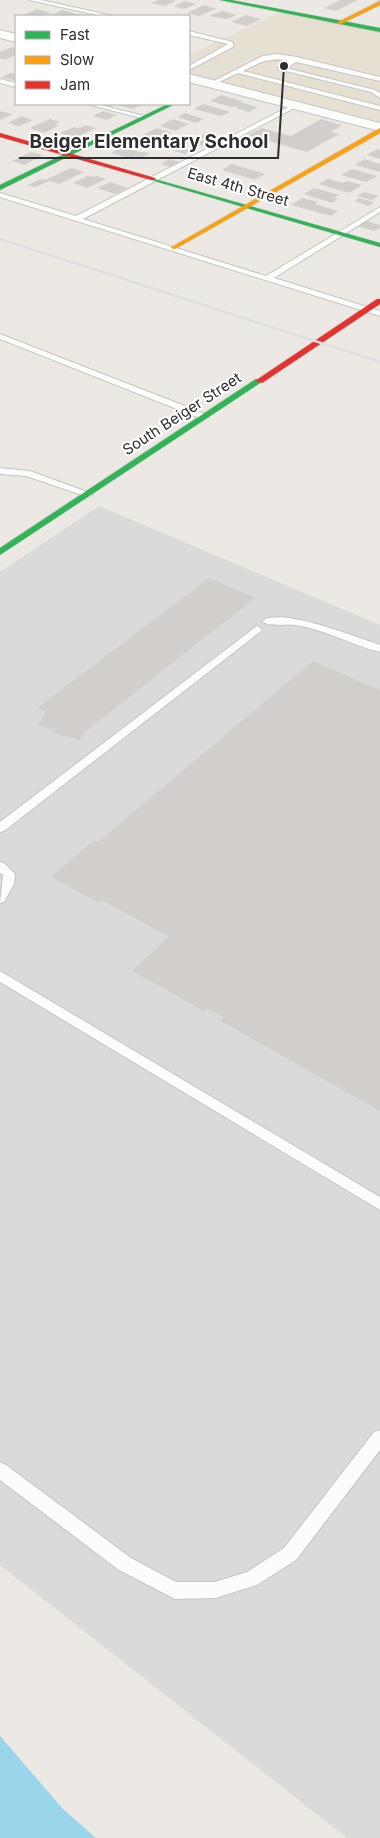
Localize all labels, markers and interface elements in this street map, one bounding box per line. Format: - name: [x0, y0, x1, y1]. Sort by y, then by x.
- legend: [15, 15, 190, 105]
- text: Fast: [60, 25, 90, 44]
- text: Slow: [60, 50, 94, 69]
- text: Jam: [60, 75, 90, 94]
- callout: Beiger Elementary School: [19, 124, 278, 158]
- text: Beiger Elementary School: [29, 130, 269, 153]
- street label: East 4th Street: [185, 163, 291, 210]
- street label: South Beiger Street: [119, 368, 245, 459]

